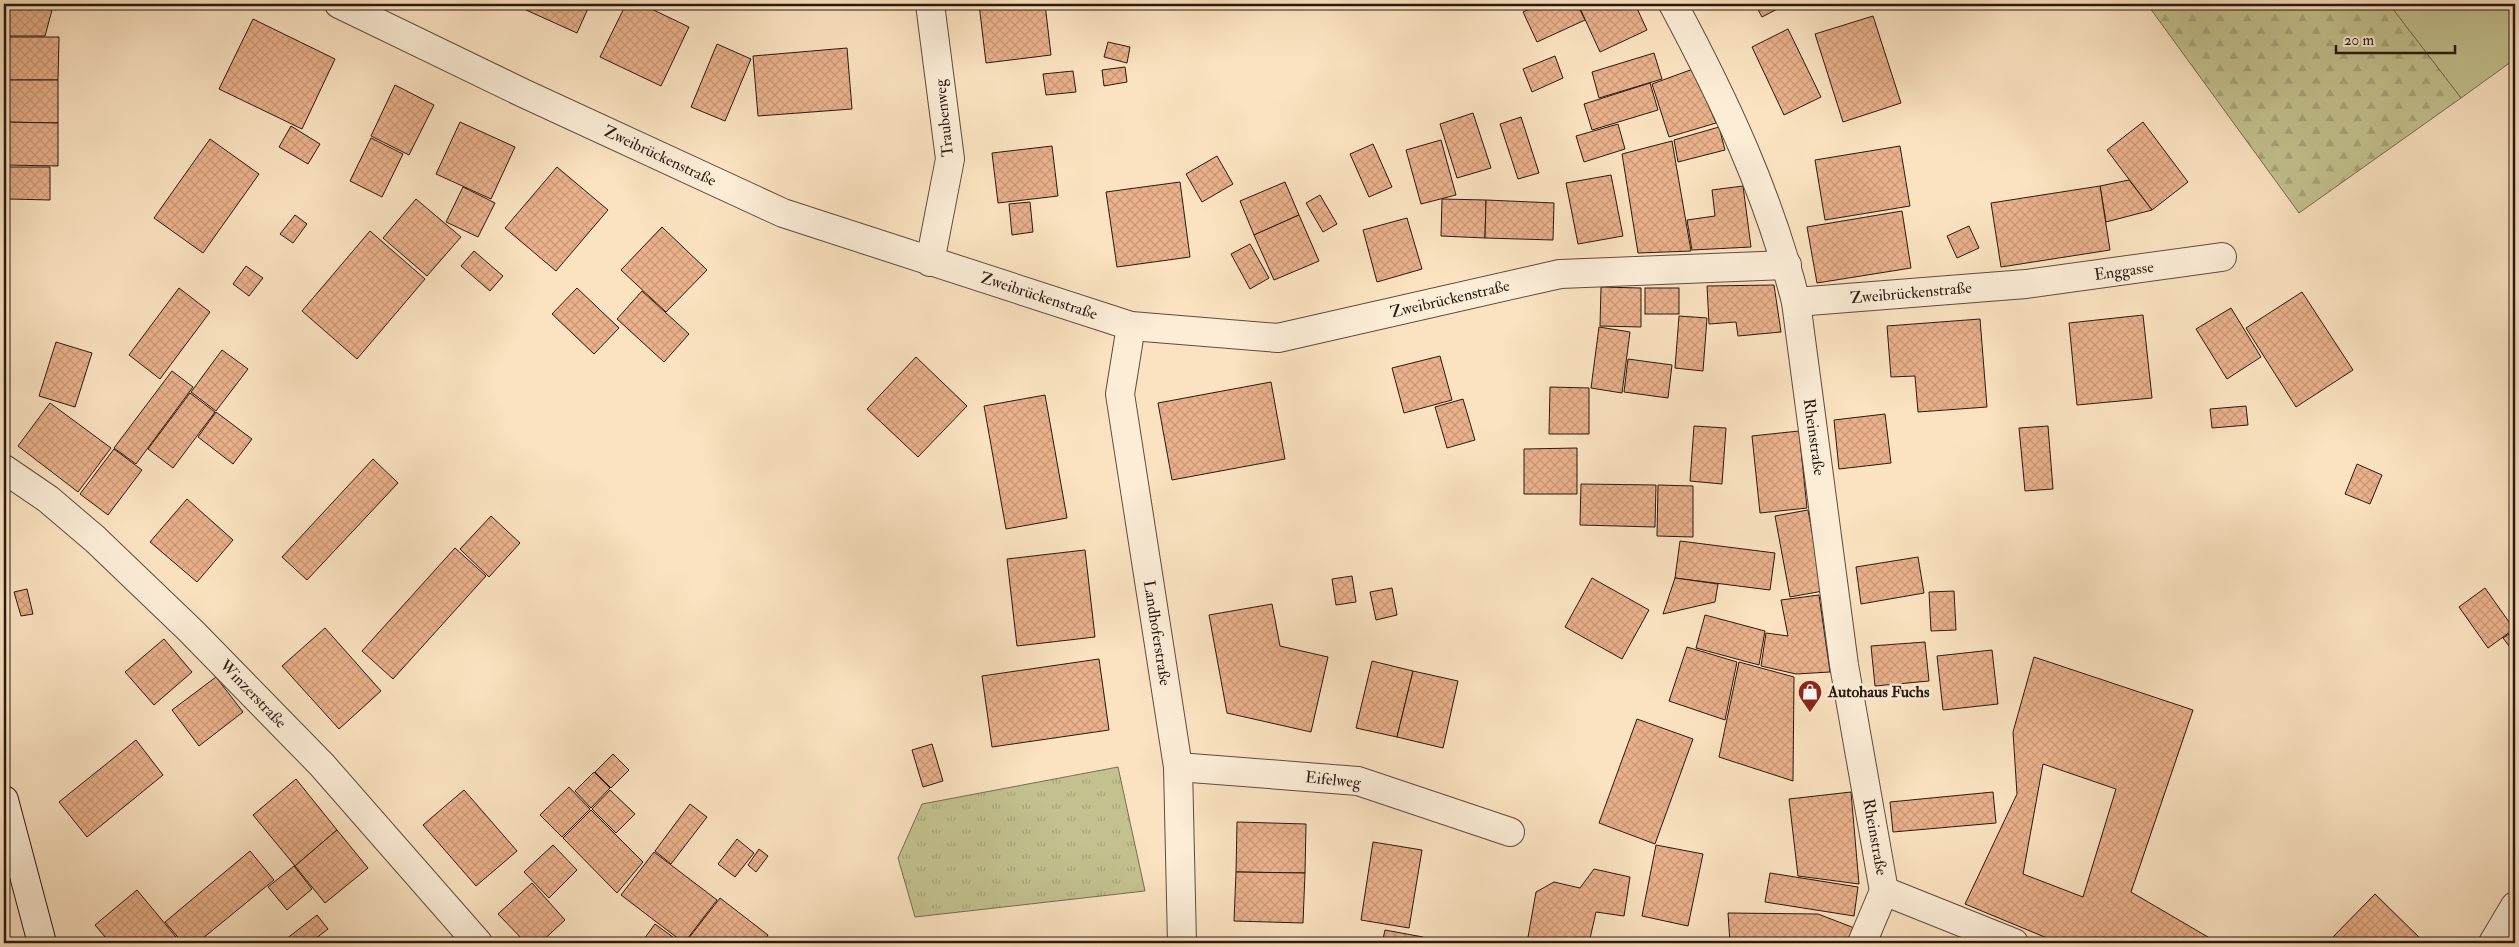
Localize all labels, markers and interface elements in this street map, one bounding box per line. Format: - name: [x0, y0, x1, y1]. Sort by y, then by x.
- scale bar: [2336, 22, 2455, 54]
- text: 20 m: [2344, 31, 2374, 50]
- street label: Traubenweg: [930, 77, 958, 158]
- street label: Zweibrückenstraße: [601, 121, 720, 191]
- street label: Enggasse: [2093, 257, 2155, 285]
- street label: Zweibrückenstraße: [978, 268, 1100, 324]
- street label: Zweibrückenstraße: [1388, 275, 1512, 322]
- street label: Zweibrückenstraße: [1849, 278, 1973, 308]
- street label: Rheinstraße: [1799, 397, 1829, 477]
- street label: Landhoferstraße: [1139, 579, 1175, 688]
- street label: Winzerstraße: [215, 655, 291, 733]
- shop icon: Autohaus Fuchs: [1797, 679, 1823, 713]
- place label: Autohaus Fuchs: [1827, 682, 1930, 702]
- street label: Eifelweg: [1304, 767, 1363, 793]
- street label: Rheinstraße: [1858, 797, 1892, 877]

